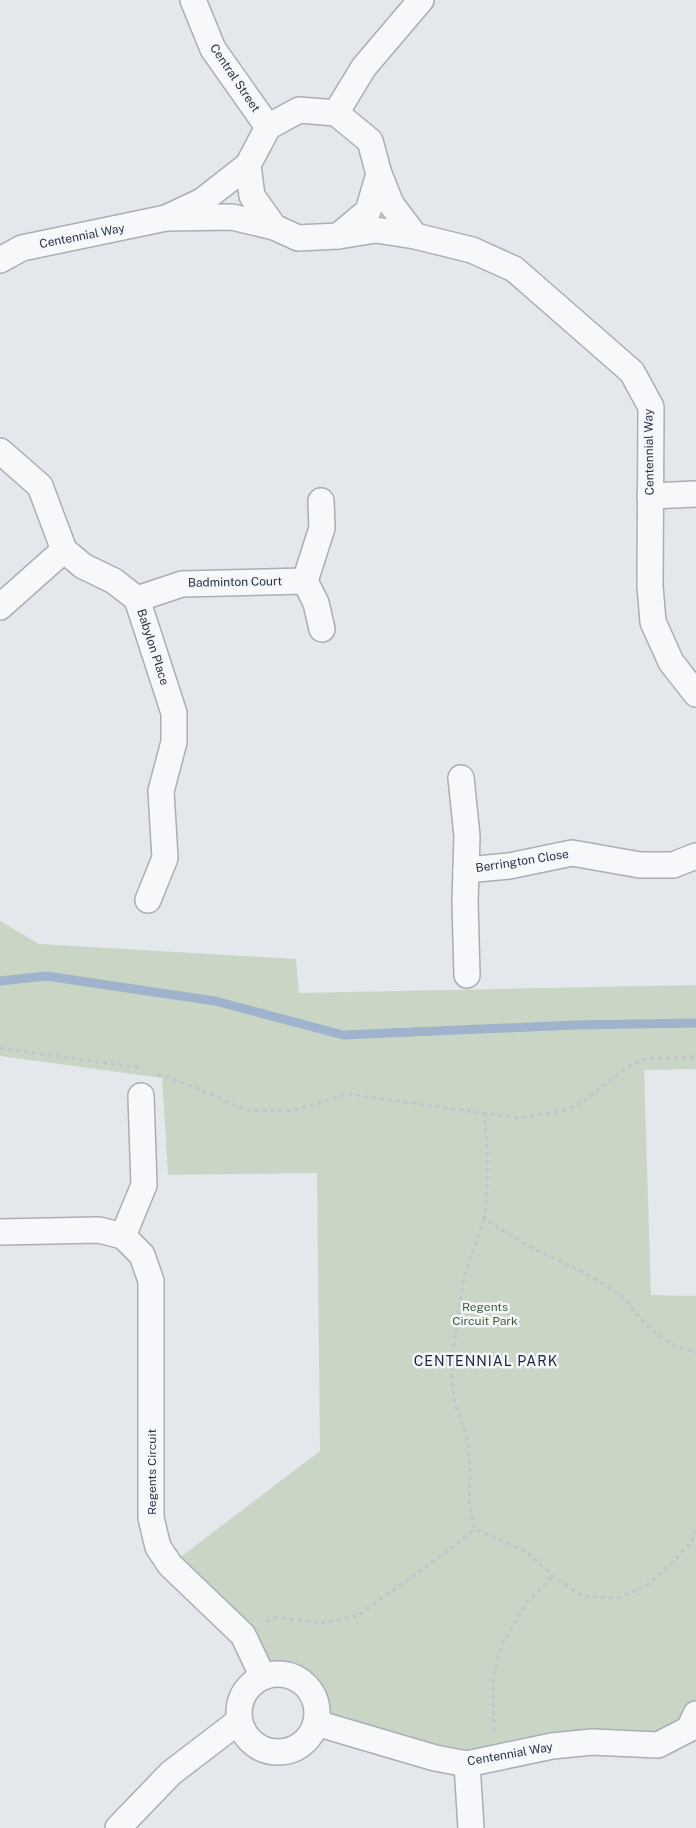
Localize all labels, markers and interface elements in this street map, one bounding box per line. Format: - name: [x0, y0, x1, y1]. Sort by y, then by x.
- street label: Central Street: [207, 41, 263, 115]
- street label: Centennial Way: [38, 221, 126, 251]
- street label: Centennial Way: [641, 408, 657, 495]
- street label: Badminton Court: [188, 574, 283, 590]
- street label: Babylon Place: [134, 607, 172, 687]
- street label: Berrington Close: [474, 847, 570, 875]
- park label: Regents Circuit Park: [452, 1300, 518, 1328]
- district label: CENTENNIAL PARK: [414, 1353, 558, 1369]
- street label: Regents Circuit: [145, 1429, 159, 1515]
- street label: Centennial Way: [466, 1739, 554, 1768]

